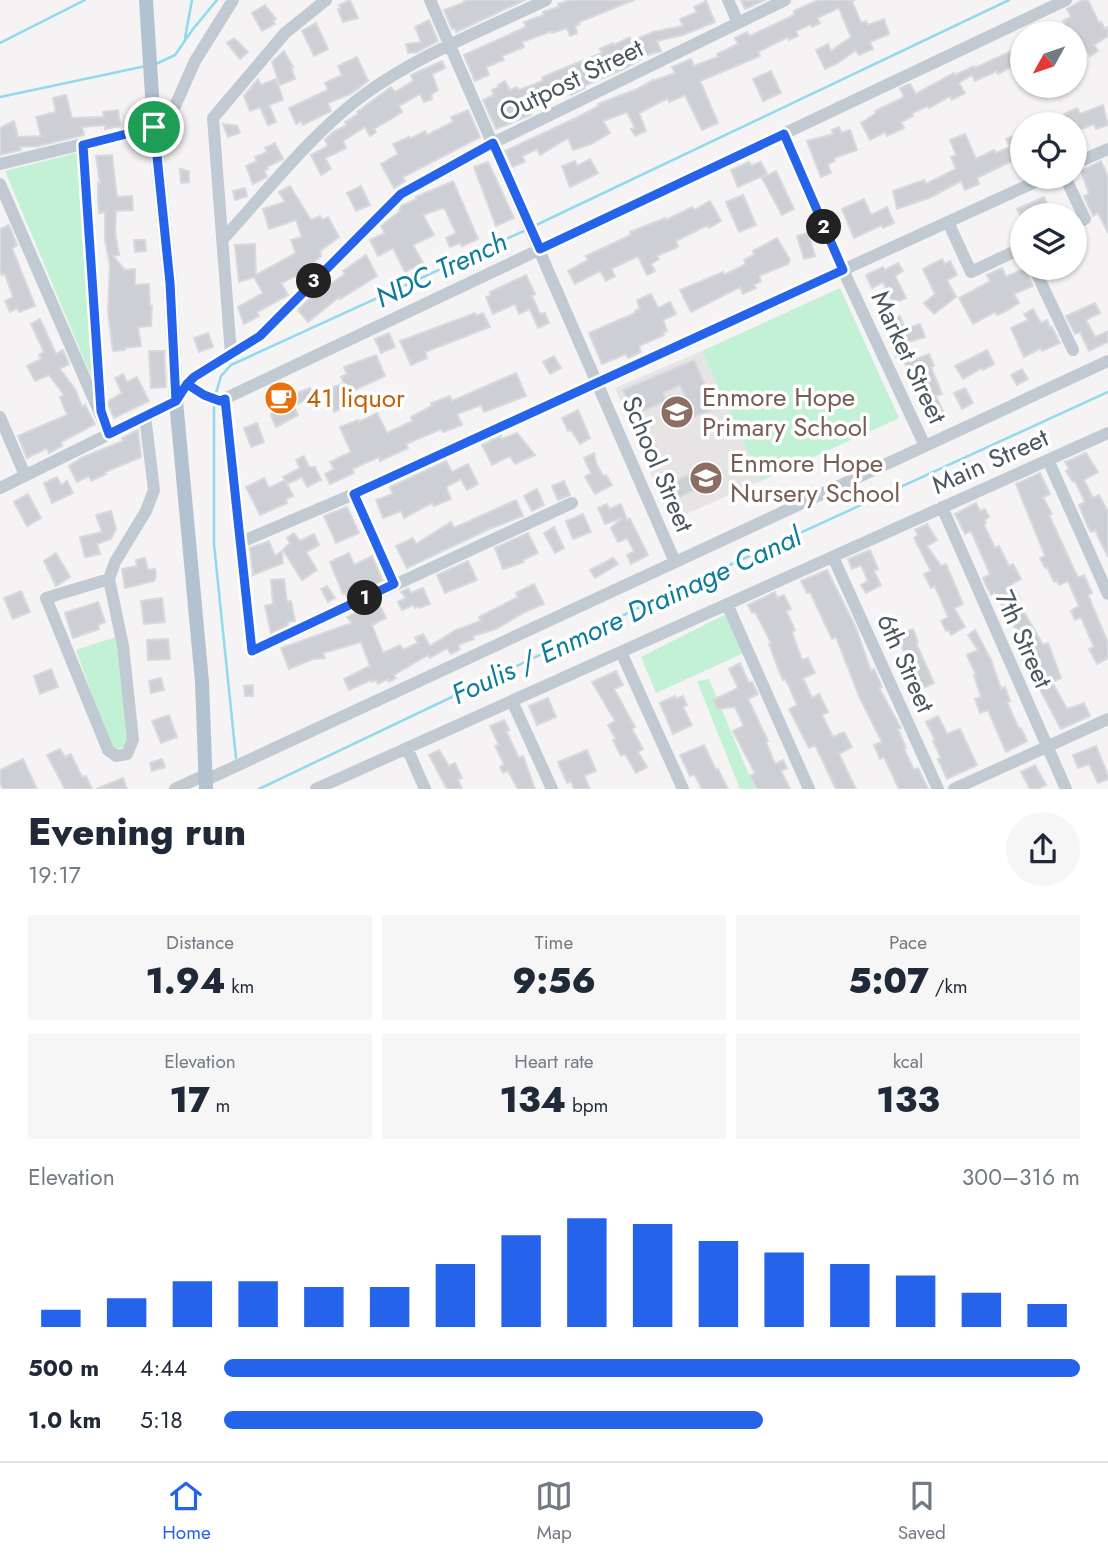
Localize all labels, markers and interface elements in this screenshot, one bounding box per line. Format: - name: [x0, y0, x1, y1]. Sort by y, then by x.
- north arrow: [1010, 21, 1087, 98]
- map controls: [1010, 21, 1087, 280]
- street label: Outpost Street: [493, 28, 650, 131]
- pin: [124, 97, 184, 157]
- icon: arrive: [135, 108, 173, 146]
- button: locate: [1010, 112, 1087, 189]
- button: layers: [1010, 203, 1087, 280]
- pin: 2: [806, 210, 842, 244]
- text: 2: [817, 213, 830, 240]
- water label: NDC Trench: [368, 221, 514, 318]
- pin: 3: [296, 264, 332, 298]
- text: 3: [308, 267, 319, 294]
- street label: Market Street: [862, 284, 957, 431]
- place label: Enmore Hope Primary School: [702, 378, 868, 446]
- cafe icon: 41 liquor: [262, 379, 300, 417]
- place label: 41 liquor: [306, 379, 405, 417]
- street label: School Street: [612, 390, 704, 539]
- school or university icon: Enmore Hope Primary School: [658, 393, 696, 431]
- street label: Main Street: [926, 418, 1055, 504]
- place label: Enmore Hope Nursery School: [730, 444, 900, 512]
- school or university icon: Enmore Hope Nursery School: [687, 459, 725, 497]
- water label: Foulis / Enmore Drainage Canal: [445, 516, 809, 715]
- pin: 1: [348, 580, 382, 616]
- text: 1: [360, 584, 369, 611]
- street label: 7th Street: [986, 584, 1063, 695]
- street label: 6th Street: [867, 607, 945, 719]
- text: Evening run: [28, 804, 246, 859]
- button: share: [1006, 812, 1080, 886]
- text: 19:17: [28, 858, 81, 892]
- text: Distance: [166, 929, 234, 956]
- text: Time: [535, 929, 573, 956]
- text: Pace: [889, 929, 927, 956]
- text: 1.94: [146, 956, 226, 1006]
- text: 9:56: [512, 956, 596, 1006]
- text: 5:07: [848, 956, 929, 1006]
- text: km: [226, 973, 254, 1000]
- text: /km: [929, 973, 968, 1000]
- text: Elevation: [164, 1048, 236, 1075]
- text: Heart rate: [514, 1048, 594, 1075]
- text: kcal: [893, 1048, 923, 1075]
- text: 17: [170, 1075, 210, 1125]
- text: 134: [500, 1075, 566, 1125]
- text: 133: [876, 1075, 940, 1125]
- text: m: [210, 1092, 230, 1119]
- text: bpm: [566, 1092, 608, 1119]
- text: Elevation: [28, 1160, 115, 1194]
- text: 300–316 m: [962, 1160, 1080, 1194]
- text: 500 m: [28, 1351, 99, 1385]
- text: 4:44: [140, 1351, 187, 1385]
- text: 1.0 km: [28, 1403, 101, 1437]
- text: 5:18: [140, 1403, 183, 1437]
- tab: Home: [162, 1477, 211, 1546]
- tab: Map: [535, 1477, 573, 1546]
- tab: Saved: [898, 1477, 946, 1546]

